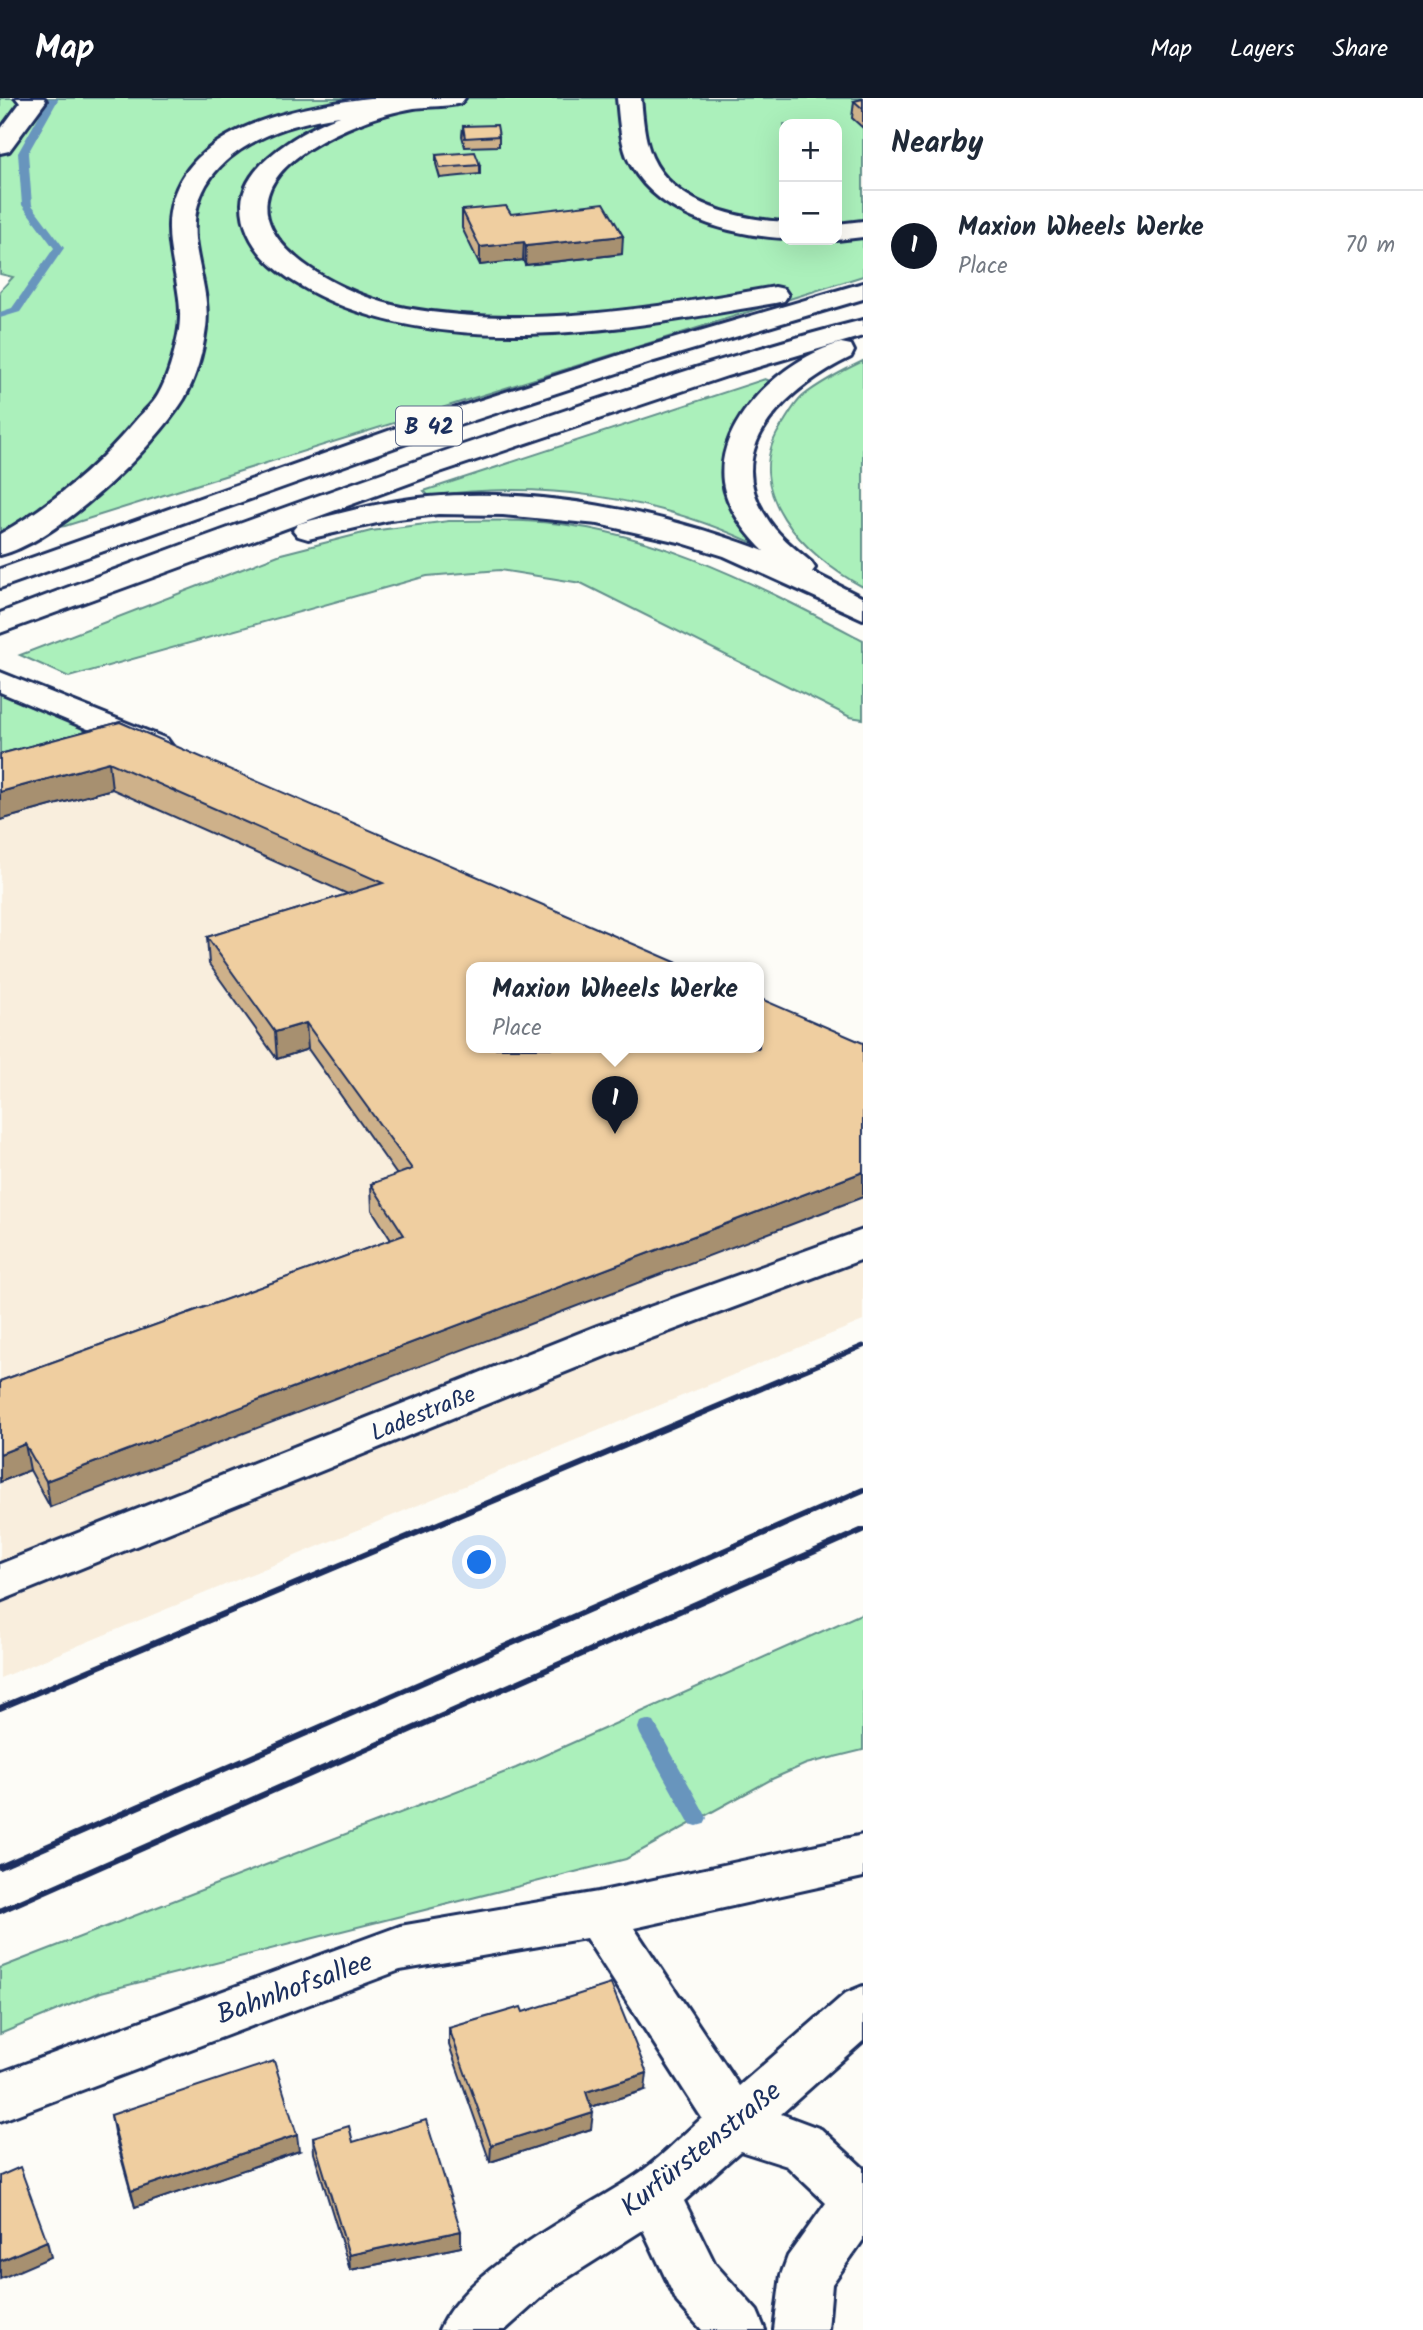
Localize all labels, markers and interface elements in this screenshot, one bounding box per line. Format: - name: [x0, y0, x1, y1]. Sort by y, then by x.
- text: Map: [35, 23, 95, 76]
- text: Map: [1150, 30, 1192, 69]
- text: Layers: [1230, 30, 1294, 69]
- text: Share: [1332, 30, 1388, 69]
- map controls: [779, 119, 842, 245]
- button: +: [779, 119, 842, 182]
- text: Nearby: [891, 120, 983, 168]
- button: −: [779, 182, 842, 245]
- text: Maxion Wheels Werke: [958, 207, 1204, 249]
- text: 1: [911, 228, 917, 264]
- text: 70 m: [1345, 228, 1395, 264]
- text: Place: [958, 249, 1008, 285]
- road number: B 42: [396, 406, 462, 446]
- popup: [466, 962, 764, 1053]
- text: Maxion Wheels Werke: [492, 969, 738, 1011]
- text: Place: [492, 1011, 542, 1047]
- pin: 1: [592, 1076, 638, 1134]
- street label: Ladestraße: [365, 1376, 482, 1453]
- your location: [462, 1545, 496, 1579]
- street label: Bahnhofsallee: [211, 1940, 380, 2038]
- street label: Kurfürstenstraße: [611, 2070, 793, 2229]

